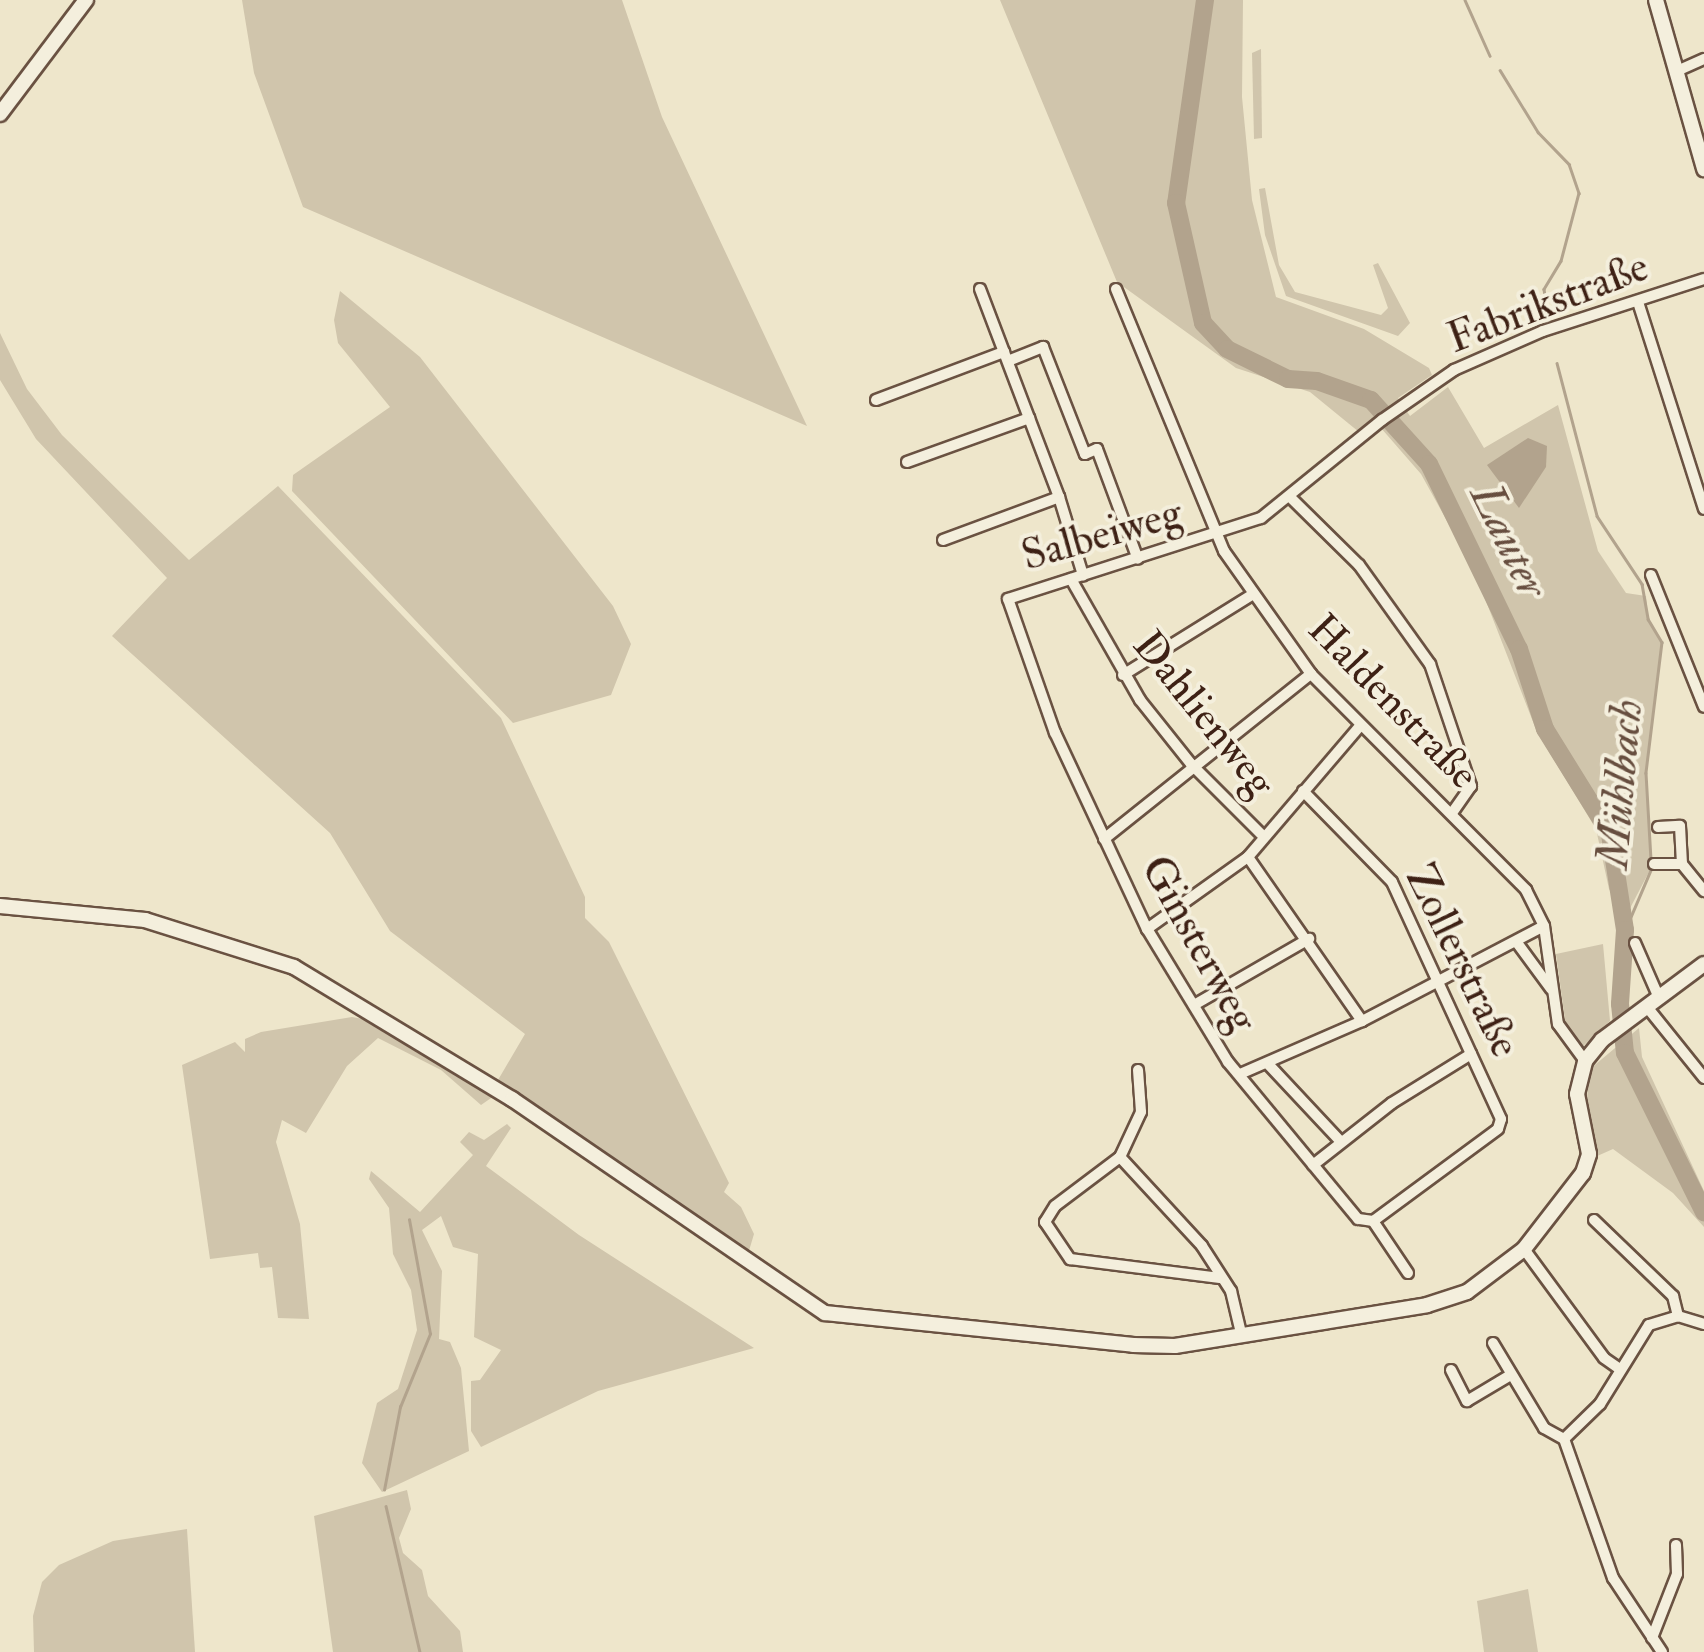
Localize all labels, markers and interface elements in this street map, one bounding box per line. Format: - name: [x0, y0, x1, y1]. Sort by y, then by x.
- street label: Fabrikstraße: [1441, 242, 1655, 364]
- water label: Lauter: [1457, 475, 1559, 607]
- street label: Salbeiweg: [1016, 488, 1188, 582]
- street label: Haldenstraße: [1297, 604, 1489, 800]
- street label: Dahlienweg: [1122, 621, 1286, 807]
- water label: Mühlbach: [1587, 697, 1655, 871]
- street label: Ginsterweg: [1130, 847, 1268, 1041]
- street label: Zollerstraße: [1394, 857, 1530, 1065]

